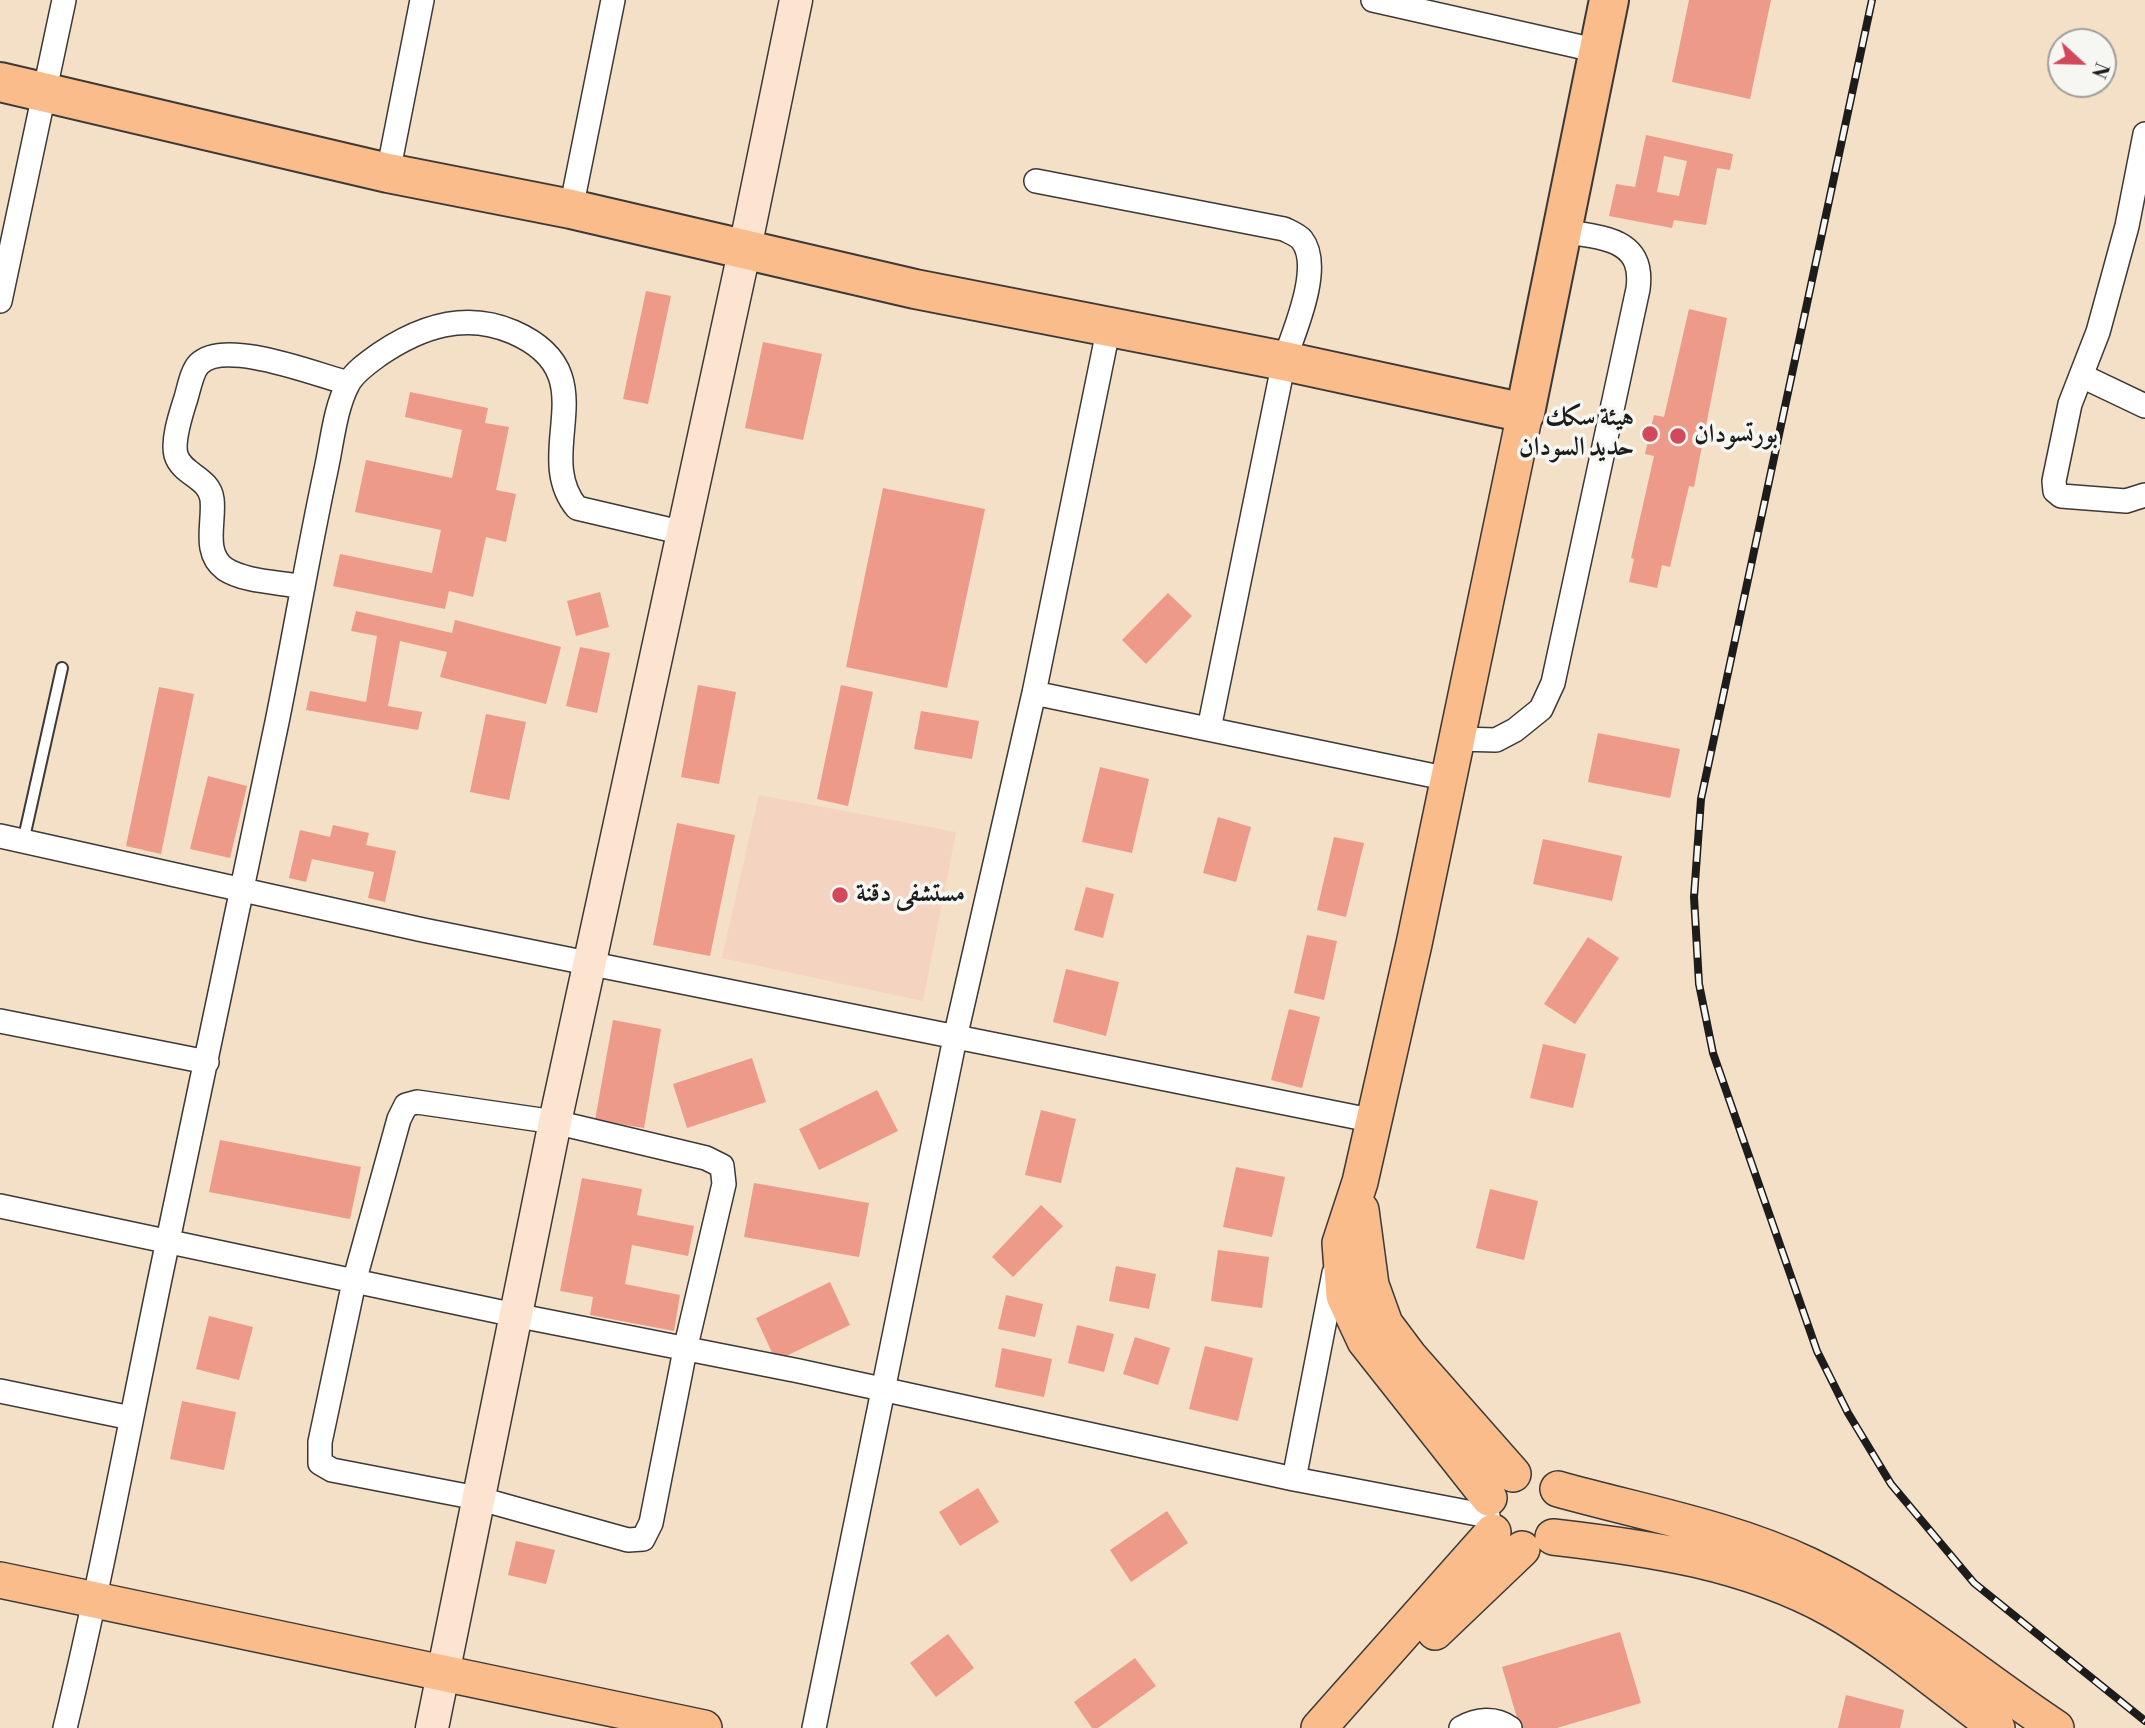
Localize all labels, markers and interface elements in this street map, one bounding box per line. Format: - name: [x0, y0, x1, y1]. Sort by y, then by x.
- north arrow: [2047, 28, 2117, 98]
- text: N: [2086, 59, 2114, 82]
- place label: هيئة سكك حديد السودان: [1519, 403, 1634, 464]
- place label: بورتسودان: [1694, 420, 1778, 452]
- marker: هيئة سكك حديد السودان: [1640, 424, 1660, 444]
- marker: بورتسودان: [1668, 426, 1688, 446]
- place label: مستشفى دقنة: [856, 879, 965, 911]
- marker: مستشفى دقنة: [830, 885, 850, 905]

